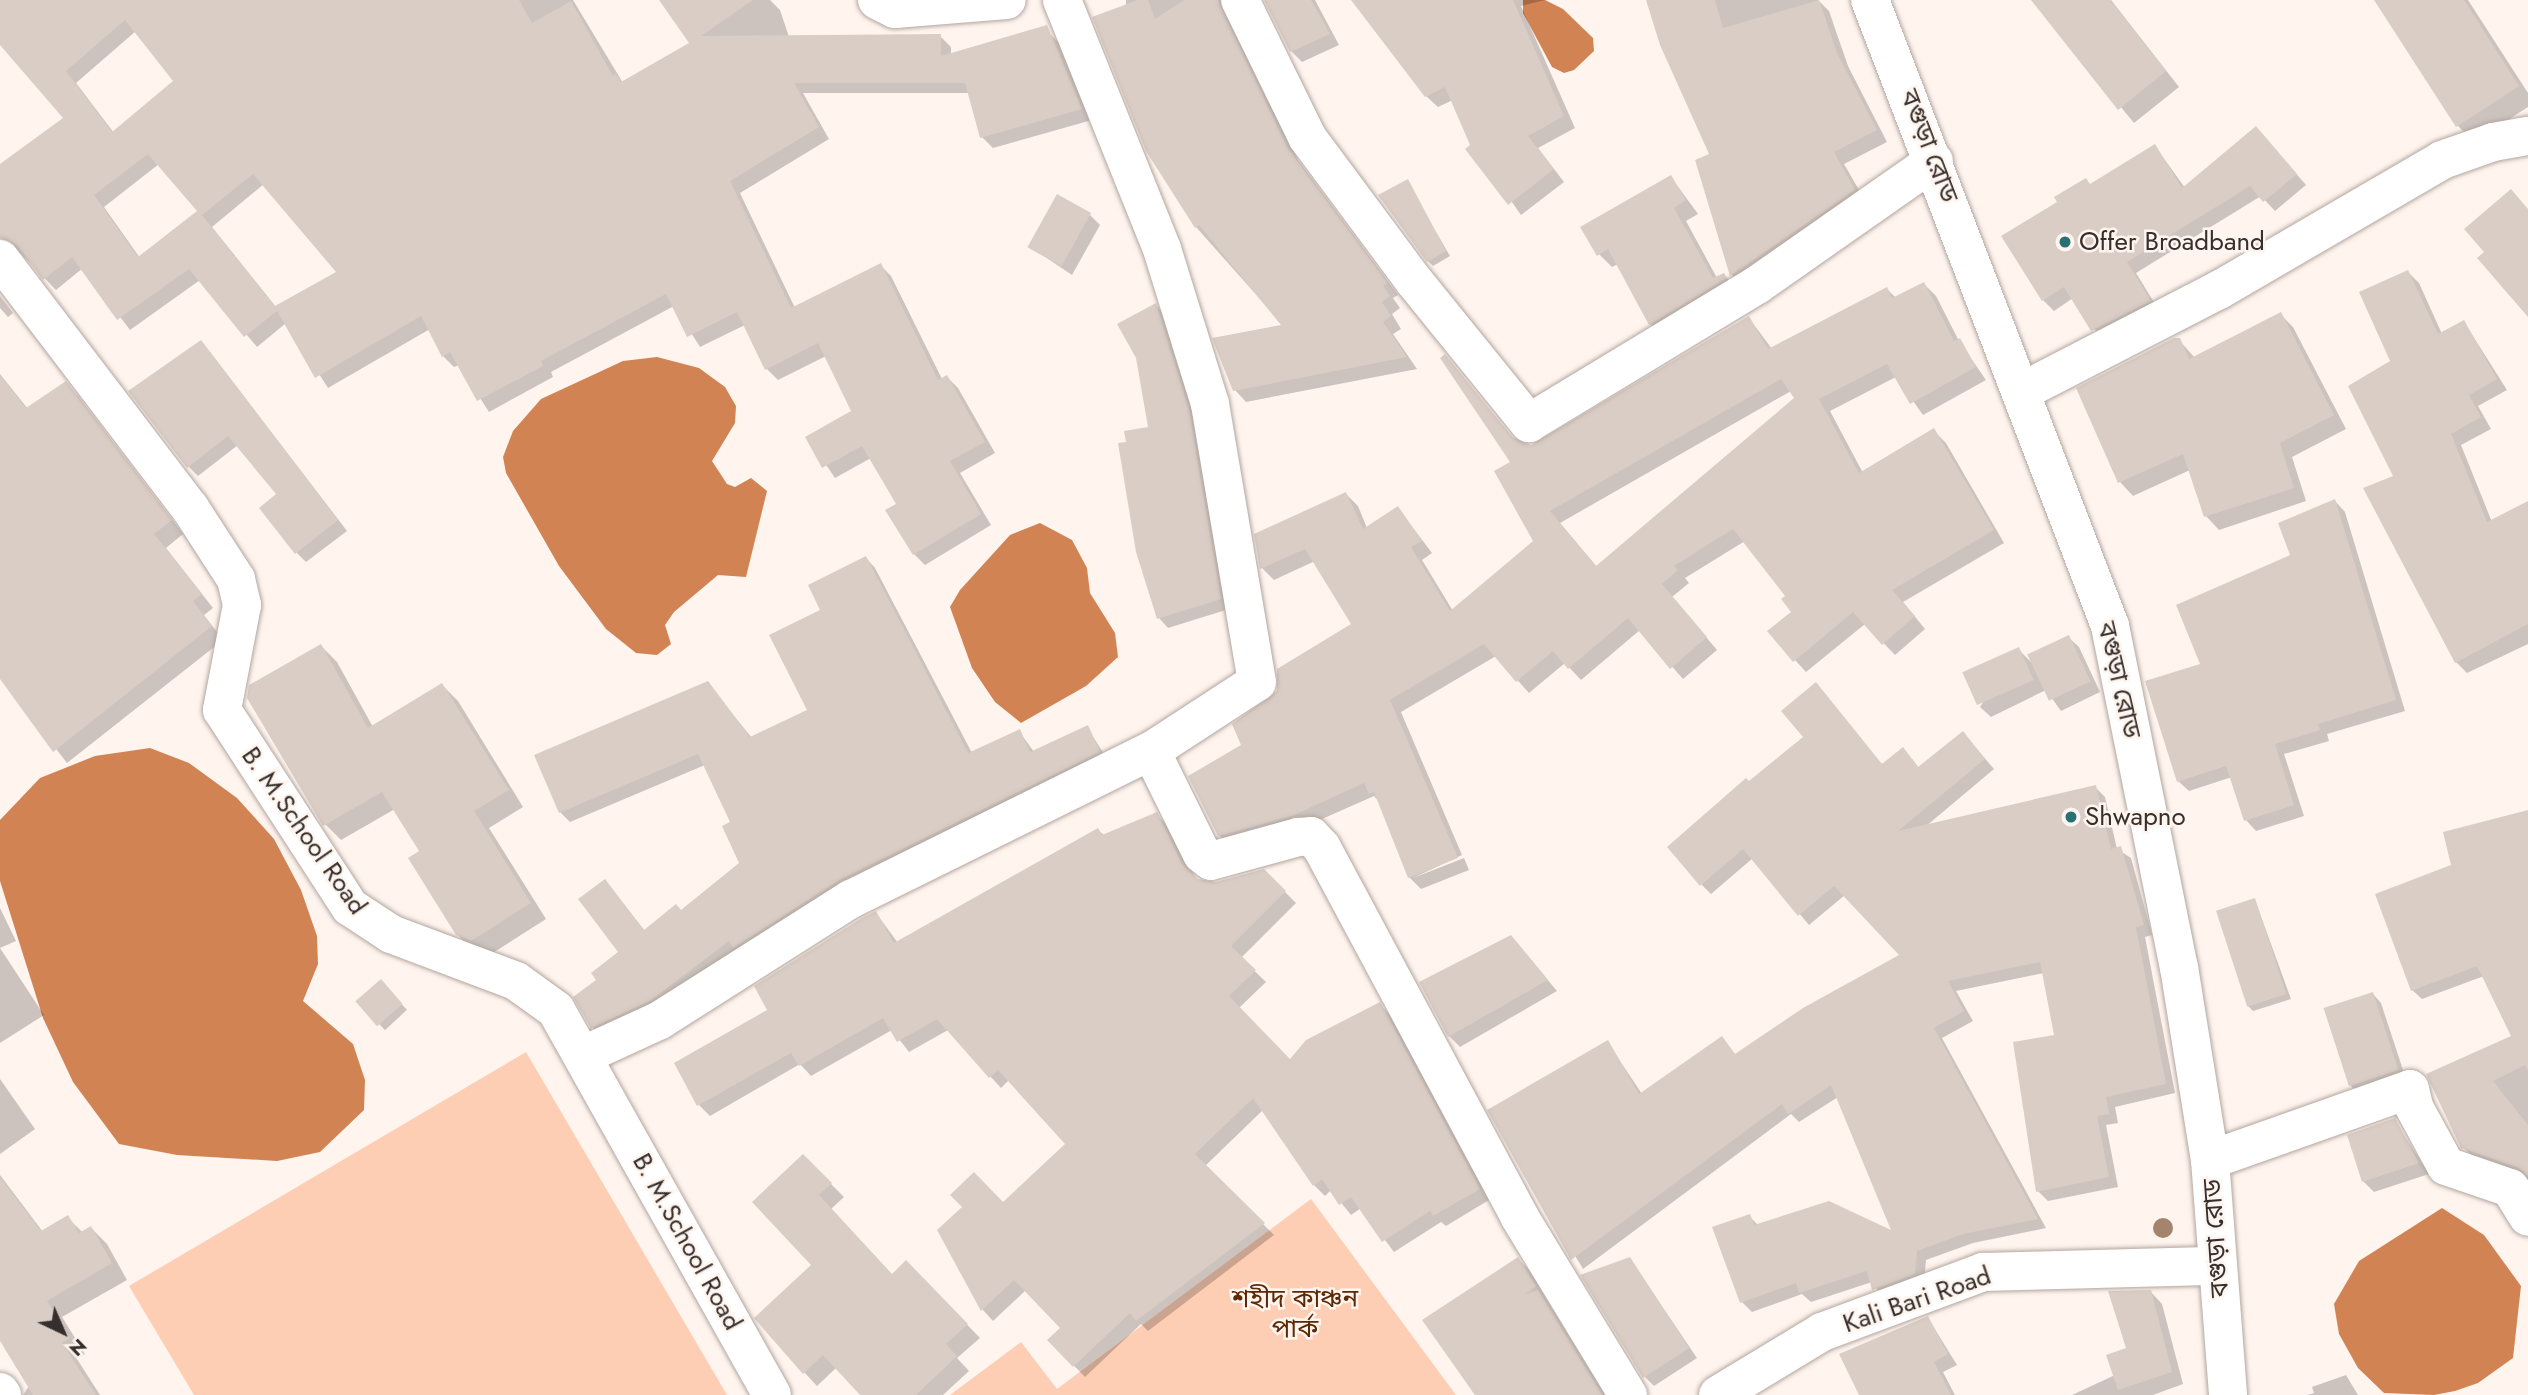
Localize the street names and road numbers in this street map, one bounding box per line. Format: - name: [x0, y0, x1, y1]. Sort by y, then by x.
- street label: বগুড়া রোড: [1893, 85, 1965, 207]
- street label: বগুড়া রোড: [2090, 619, 2148, 741]
- street label: B. M.School Road: [235, 741, 373, 921]
- street label: B. M.School Road: [626, 1148, 748, 1336]
- street label: বগুড়া রোড: [2196, 1178, 2236, 1298]
- street label: Kali Bari Road: [1839, 1260, 1995, 1340]

